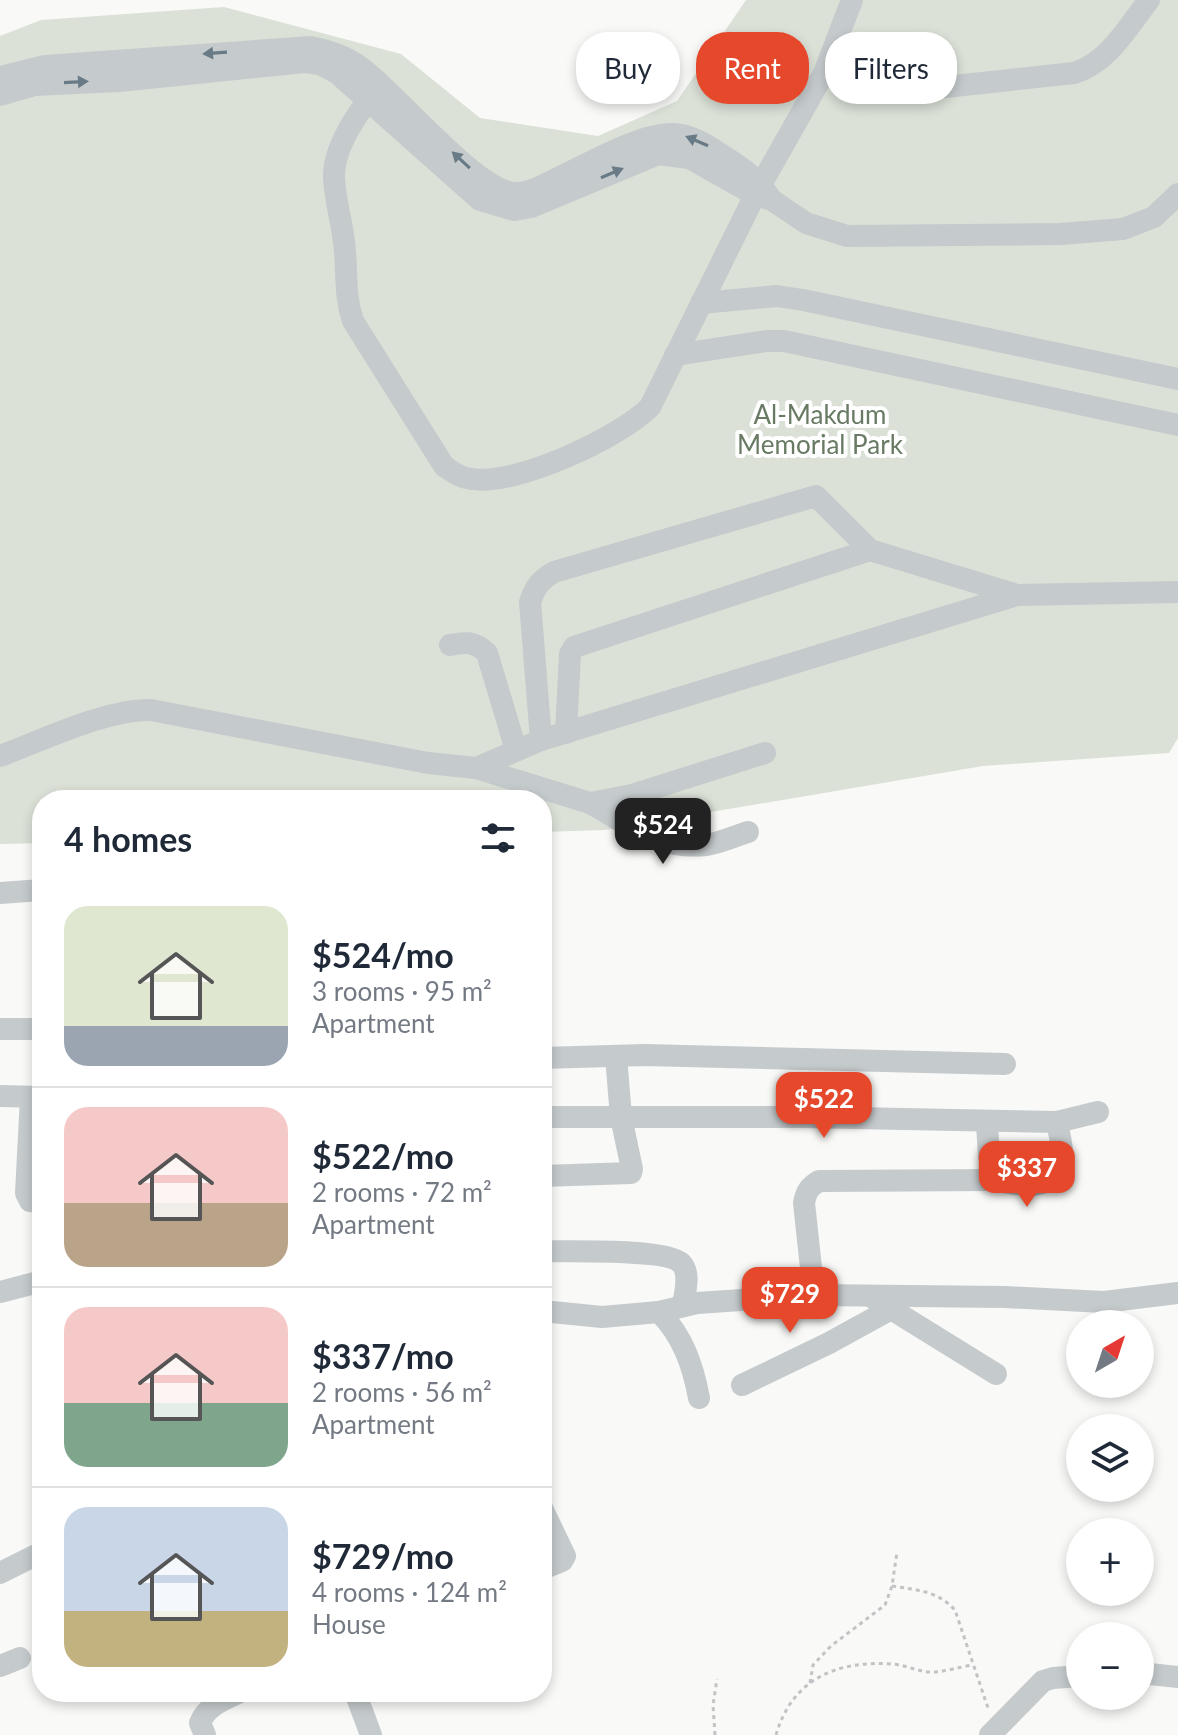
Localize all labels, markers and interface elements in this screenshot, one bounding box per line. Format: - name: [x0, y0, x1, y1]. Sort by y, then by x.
- chip: Buy: [576, 32, 680, 104]
- chip: Rent: [696, 32, 809, 104]
- chip: Filters: [825, 32, 957, 104]
- one-way arrow: [202, 47, 227, 60]
- one-way arrow: [64, 75, 89, 88]
- one-way arrow: [685, 135, 709, 148]
- one-way arrow: [452, 152, 471, 170]
- one-way arrow: [600, 167, 624, 180]
- park label: Al-Makdum Memorial Park: [737, 398, 904, 460]
- pin: $524: [616, 798, 710, 866]
- text: $524: [633, 808, 693, 840]
- icon: filters: [476, 816, 520, 860]
- text: 4 homes: [64, 818, 192, 859]
- text: $524/mo: [312, 934, 454, 975]
- icon: home: [128, 938, 224, 1034]
- text: 3 rooms · 95 m²: [312, 975, 492, 1007]
- text: Apartment: [312, 1007, 435, 1039]
- pin: $522: [777, 1072, 871, 1140]
- text: $522: [794, 1082, 854, 1114]
- text: $522/mo: [312, 1135, 454, 1176]
- icon: home: [128, 1139, 224, 1235]
- pin: $337: [980, 1141, 1074, 1209]
- text: $337: [997, 1151, 1057, 1183]
- text: 2 rooms · 72 m²: [312, 1176, 492, 1208]
- text: Apartment: [312, 1208, 435, 1240]
- pin: $729: [743, 1267, 837, 1335]
- text: $729: [760, 1277, 820, 1309]
- north arrow: [1066, 1310, 1154, 1398]
- map controls: [1066, 1310, 1154, 1710]
- text: $337/mo: [312, 1335, 454, 1376]
- icon: home: [128, 1339, 224, 1435]
- text: 2 rooms · 56 m²: [312, 1376, 492, 1408]
- text: Apartment: [312, 1408, 435, 1440]
- button: layers: [1066, 1414, 1154, 1502]
- button: +: [1066, 1518, 1154, 1606]
- text: $729/mo: [312, 1535, 454, 1576]
- icon: home: [128, 1539, 224, 1635]
- text: 4 rooms · 124 m²: [312, 1576, 507, 1608]
- text: House: [312, 1608, 386, 1640]
- button: −: [1066, 1622, 1154, 1710]

